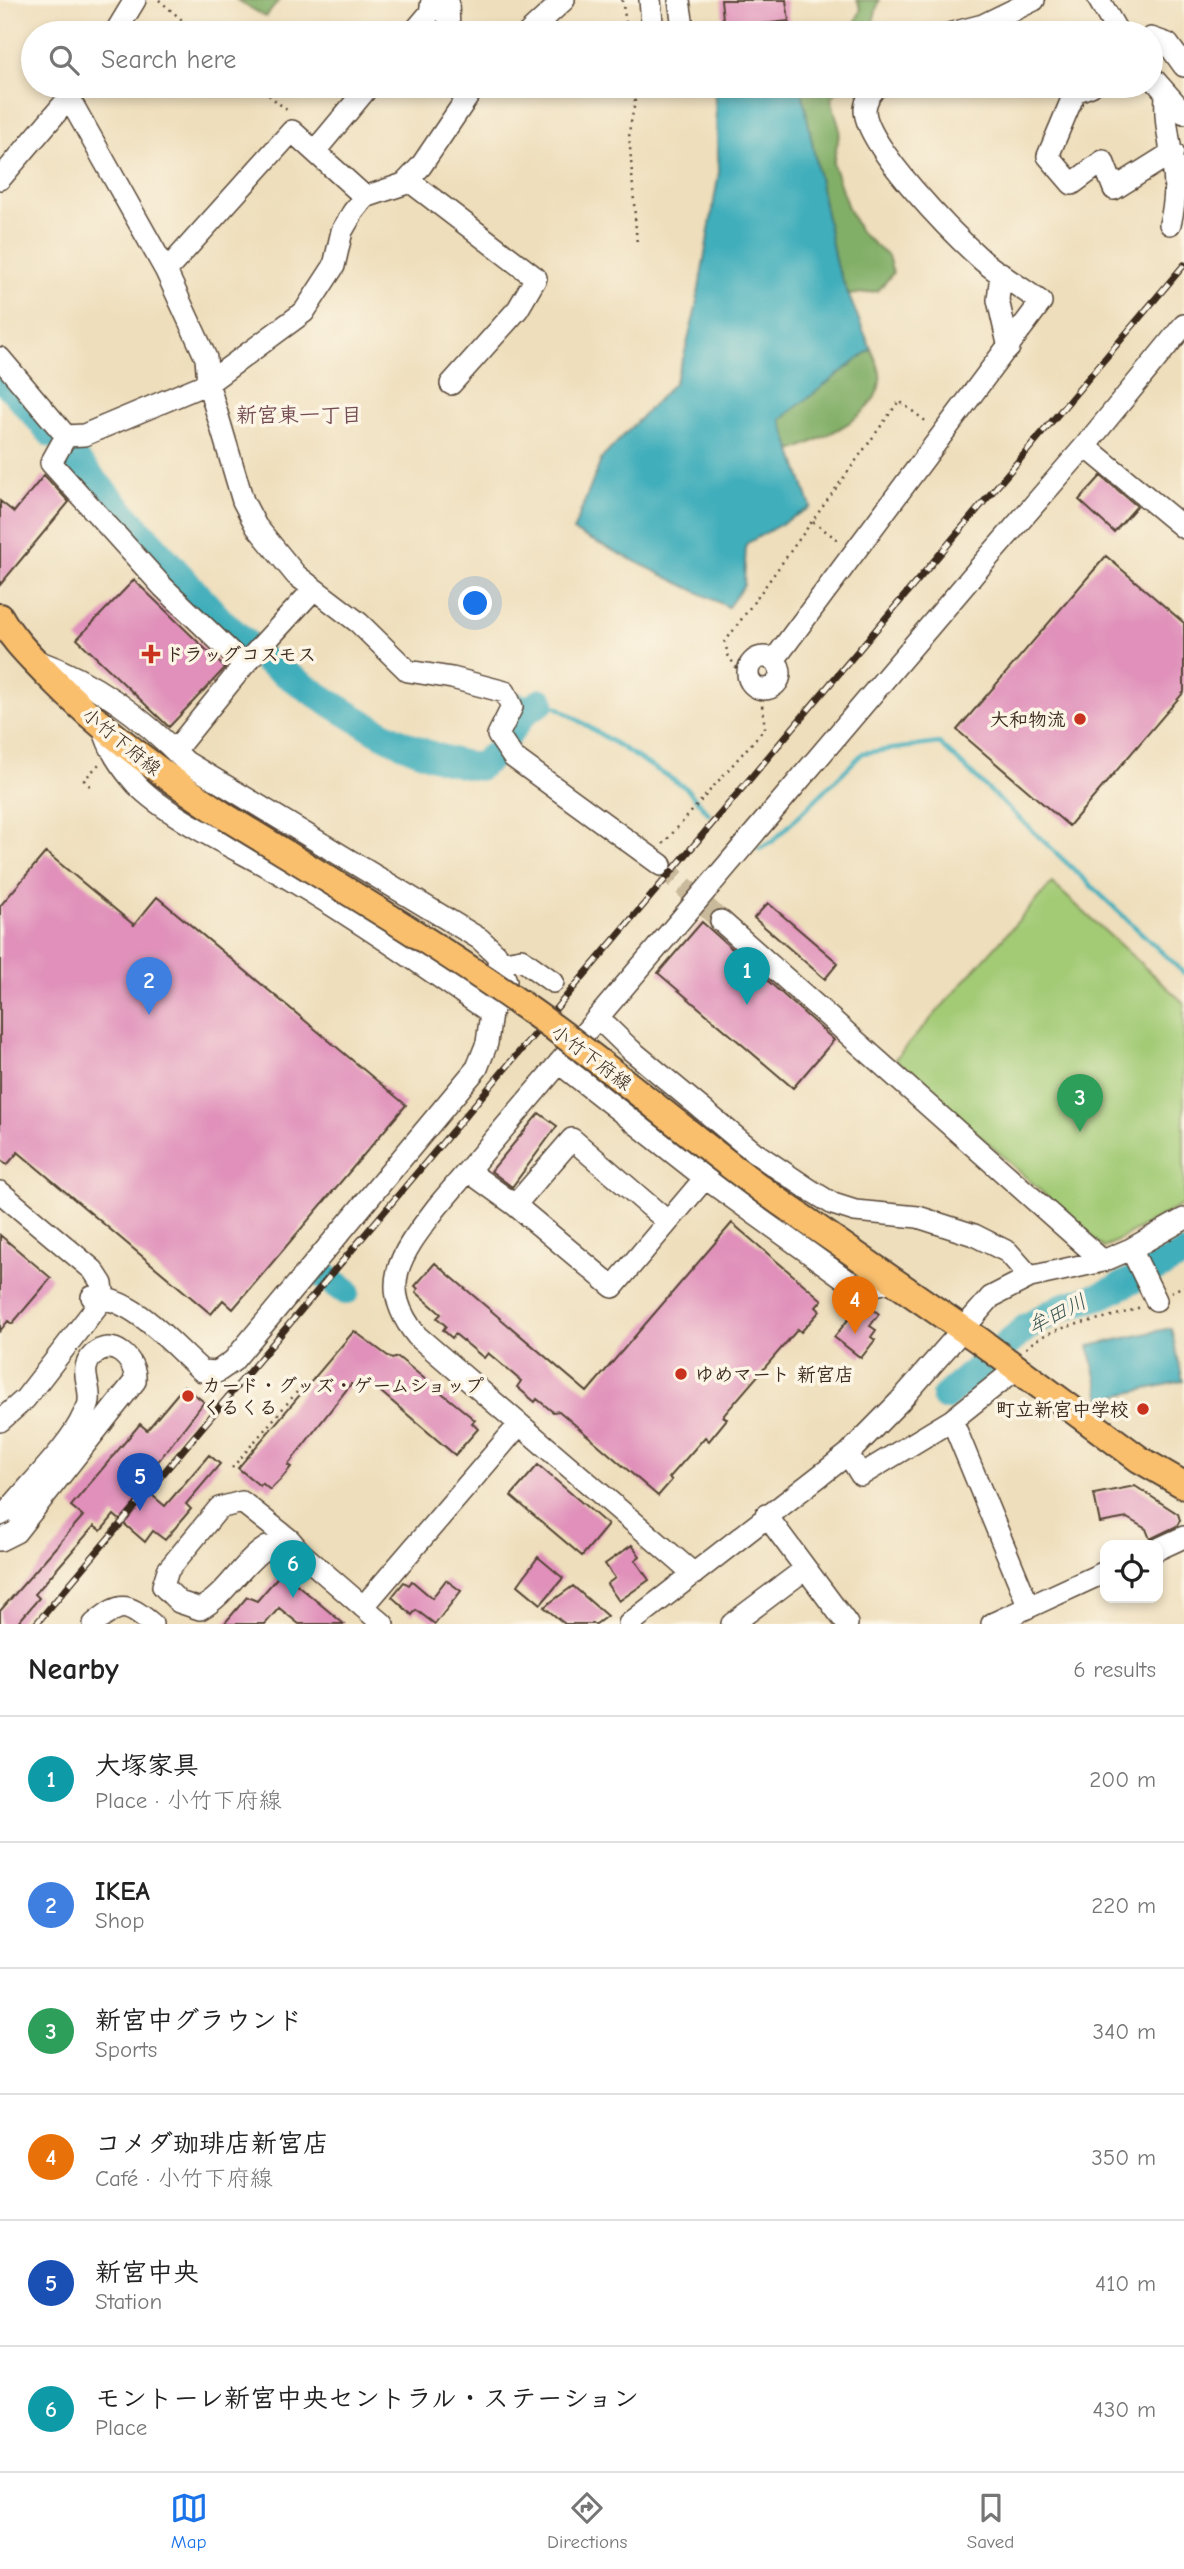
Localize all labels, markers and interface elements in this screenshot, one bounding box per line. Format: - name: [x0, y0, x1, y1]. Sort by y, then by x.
- search box: [21, 21, 1163, 98]
- icon: search: [45, 41, 83, 79]
- text: Search here: [101, 45, 236, 75]
- district label: 新宮東一丁目: [236, 403, 362, 427]
- your location: [458, 586, 492, 620]
- place label: ドラッグコスモス: [165, 644, 316, 666]
- marker: ドラッグコスモス: [143, 646, 159, 662]
- street label: 小竹下府線: [78, 703, 165, 780]
- place label: 大和物流: [990, 709, 1066, 731]
- marker: 大和物流: [1072, 711, 1088, 727]
- pin: 1: [724, 947, 770, 1005]
- pin: 2: [126, 957, 172, 1015]
- street label: 小竹下府線: [547, 1020, 636, 1095]
- pin: 3: [1057, 1074, 1103, 1132]
- pin: 4: [832, 1276, 878, 1334]
- water label: 牟田川: [1023, 1289, 1091, 1339]
- place label: ゆめマート 新宮店: [695, 1364, 854, 1386]
- marker: ゆめマート 新宮店: [673, 1366, 689, 1382]
- place label: カード・グッズ・ゲームショップ くるくる: [202, 1375, 484, 1419]
- marker: カード・グッズ・ゲームショップ くるくる: [180, 1388, 196, 1404]
- place label: 町立新宮中学校: [996, 1399, 1129, 1421]
- marker: 町立新宮中学校: [1135, 1401, 1151, 1417]
- pin: 5: [117, 1453, 163, 1511]
- pin: 6: [270, 1540, 316, 1598]
- map controls: [1100, 1540, 1163, 1603]
- button: locate: [1100, 1540, 1163, 1603]
- text: Nearby: [28, 1652, 119, 1687]
- text: 6 results: [1073, 1656, 1156, 1683]
- text: 大塚家具: [95, 1751, 199, 1781]
- text: 1: [46, 1766, 56, 1793]
- text: 200 m: [1089, 1766, 1156, 1793]
- text: Place · 小竹下府線: [95, 1787, 282, 1814]
- text: IKEA: [95, 1877, 150, 1907]
- text: 2: [45, 1892, 57, 1919]
- text: 220 m: [1091, 1892, 1156, 1919]
- text: Shop: [95, 1907, 144, 1934]
- text: 新宮中グラウンド: [95, 2006, 303, 2036]
- text: 3: [45, 2018, 57, 2045]
- text: 340 m: [1093, 2018, 1156, 2045]
- text: Sports: [95, 2036, 157, 2063]
- text: コメダ珈琲店新宮店: [95, 2129, 329, 2159]
- text: 4: [46, 2144, 56, 2171]
- text: 350 m: [1091, 2144, 1156, 2171]
- text: Café · 小竹下府線: [95, 2165, 273, 2192]
- text: 新宮中央: [95, 2258, 199, 2288]
- text: 5: [45, 2270, 57, 2297]
- text: 410 m: [1095, 2270, 1156, 2297]
- text: Station: [95, 2288, 162, 2315]
- text: モントーレ新宮中央セントラル・ステーション: [95, 2384, 639, 2414]
- text: 6: [45, 2396, 57, 2423]
- text: 430 m: [1093, 2396, 1156, 2423]
- text: Place: [95, 2414, 147, 2441]
- tab: Map: [170, 2489, 208, 2553]
- tab: Directions: [547, 2489, 627, 2553]
- tab: Saved: [967, 2489, 1014, 2553]

